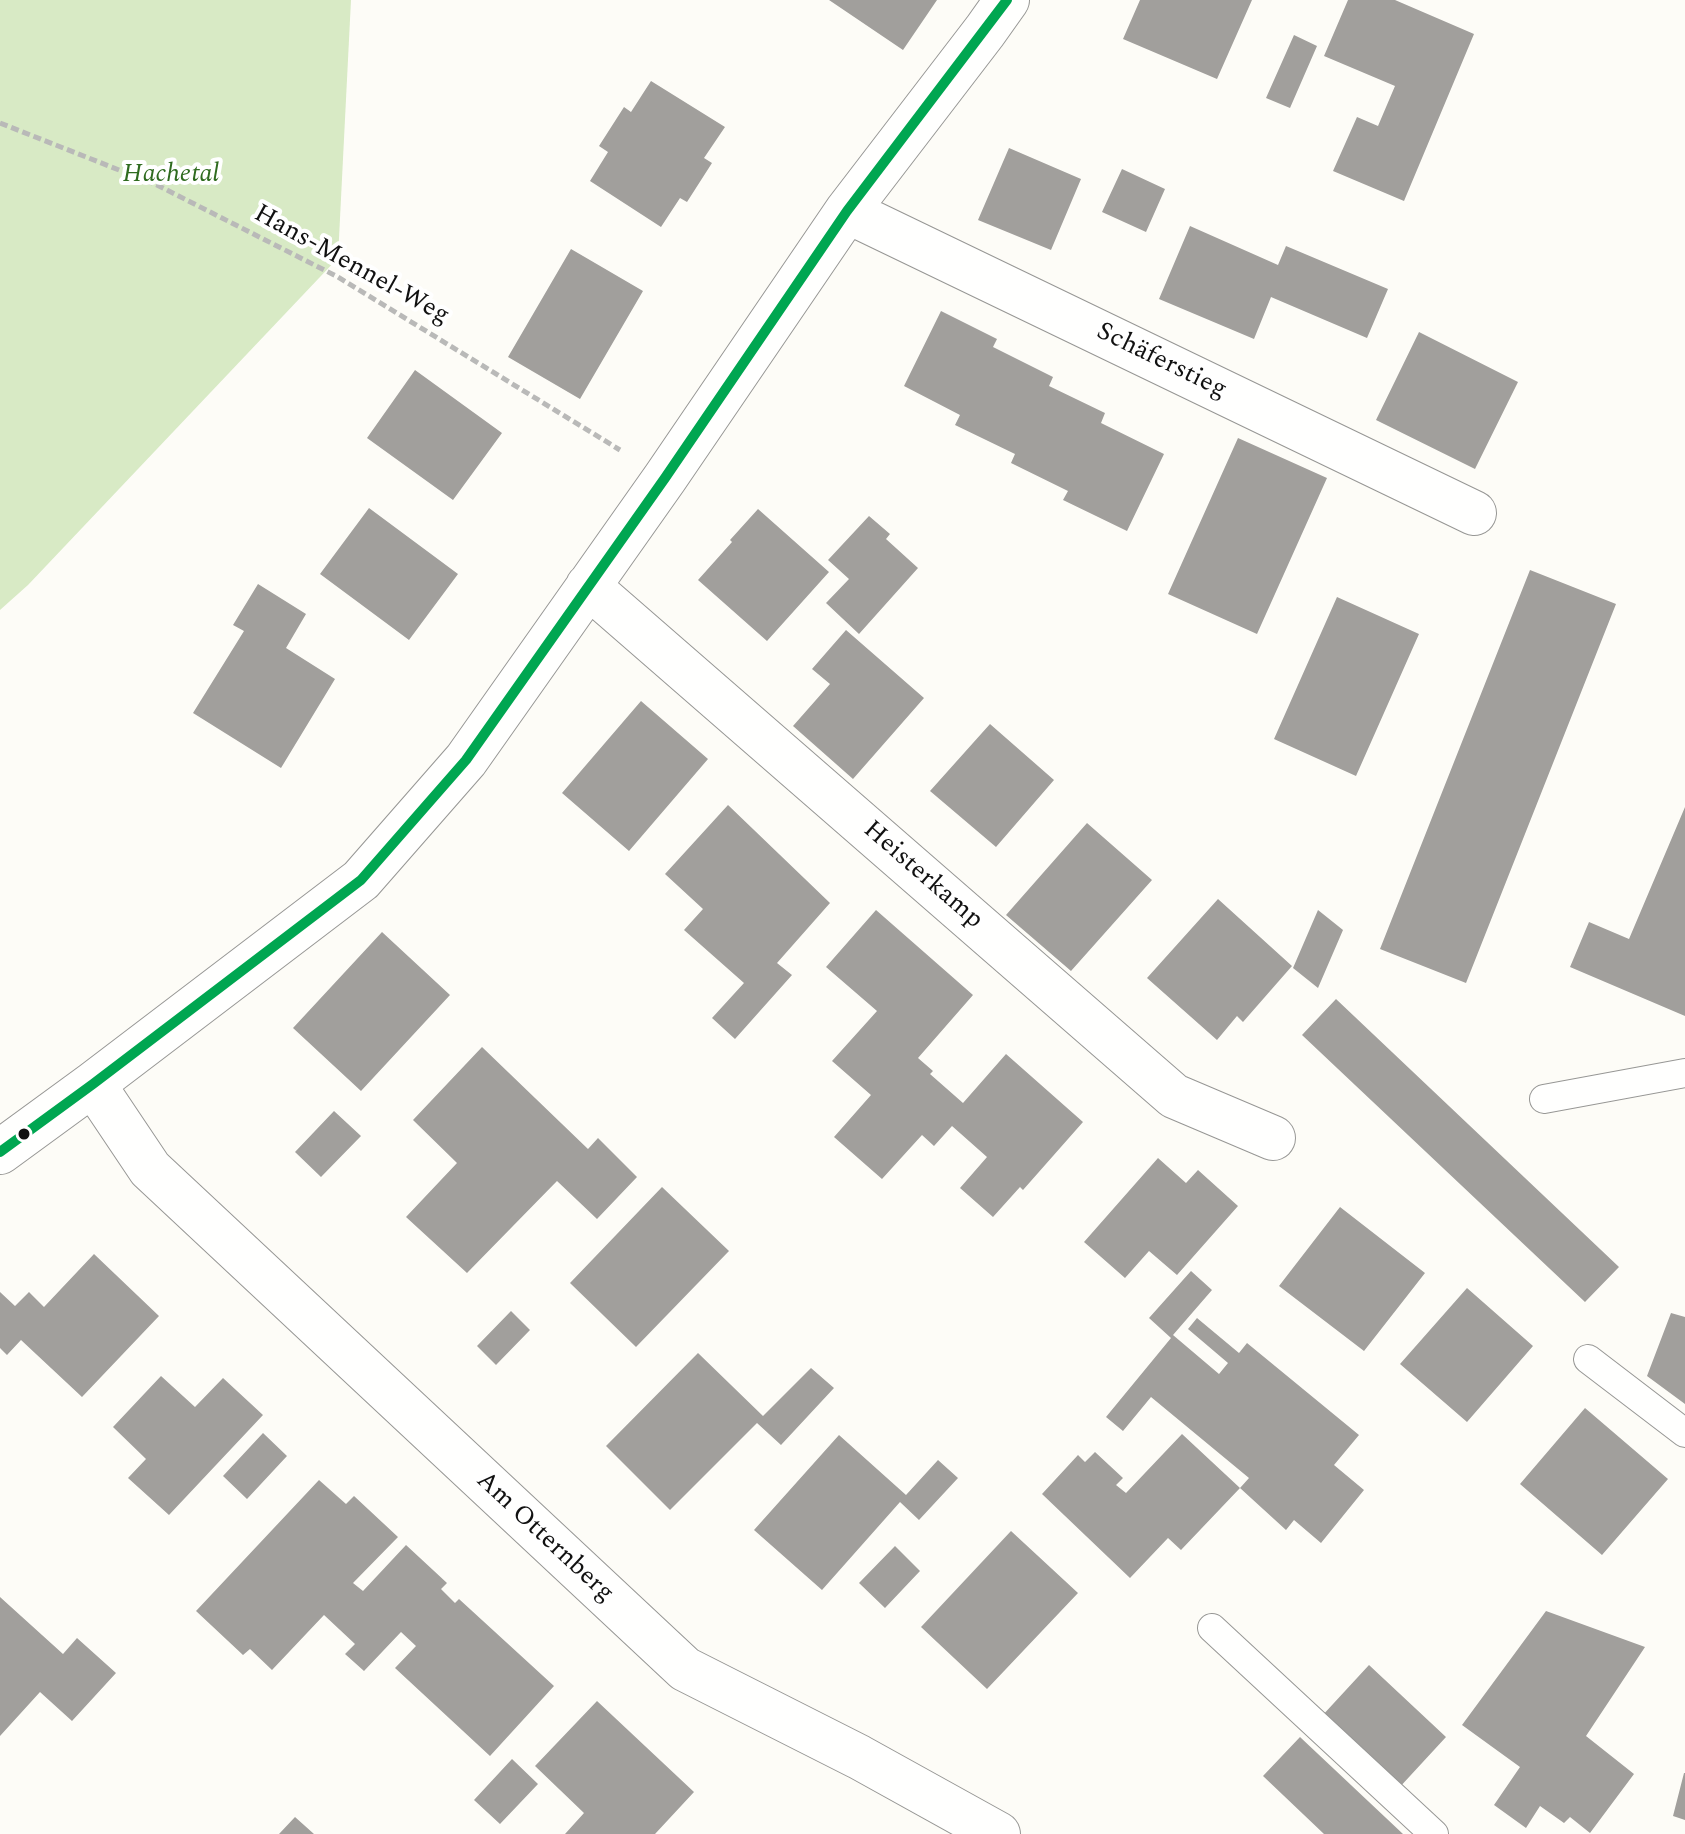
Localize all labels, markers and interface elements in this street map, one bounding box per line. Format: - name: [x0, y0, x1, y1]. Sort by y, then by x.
- park label: Hachetal: [123, 160, 219, 192]
- street label: Hans-Mennel-Weg: [248, 199, 454, 333]
- street label: Schäferstieg: [1091, 317, 1231, 407]
- street label: Heisterkamp: [856, 815, 988, 937]
- unlabelled marker: [16, 1126, 32, 1142]
- street label: Am Otternberg: [469, 1466, 619, 1610]

